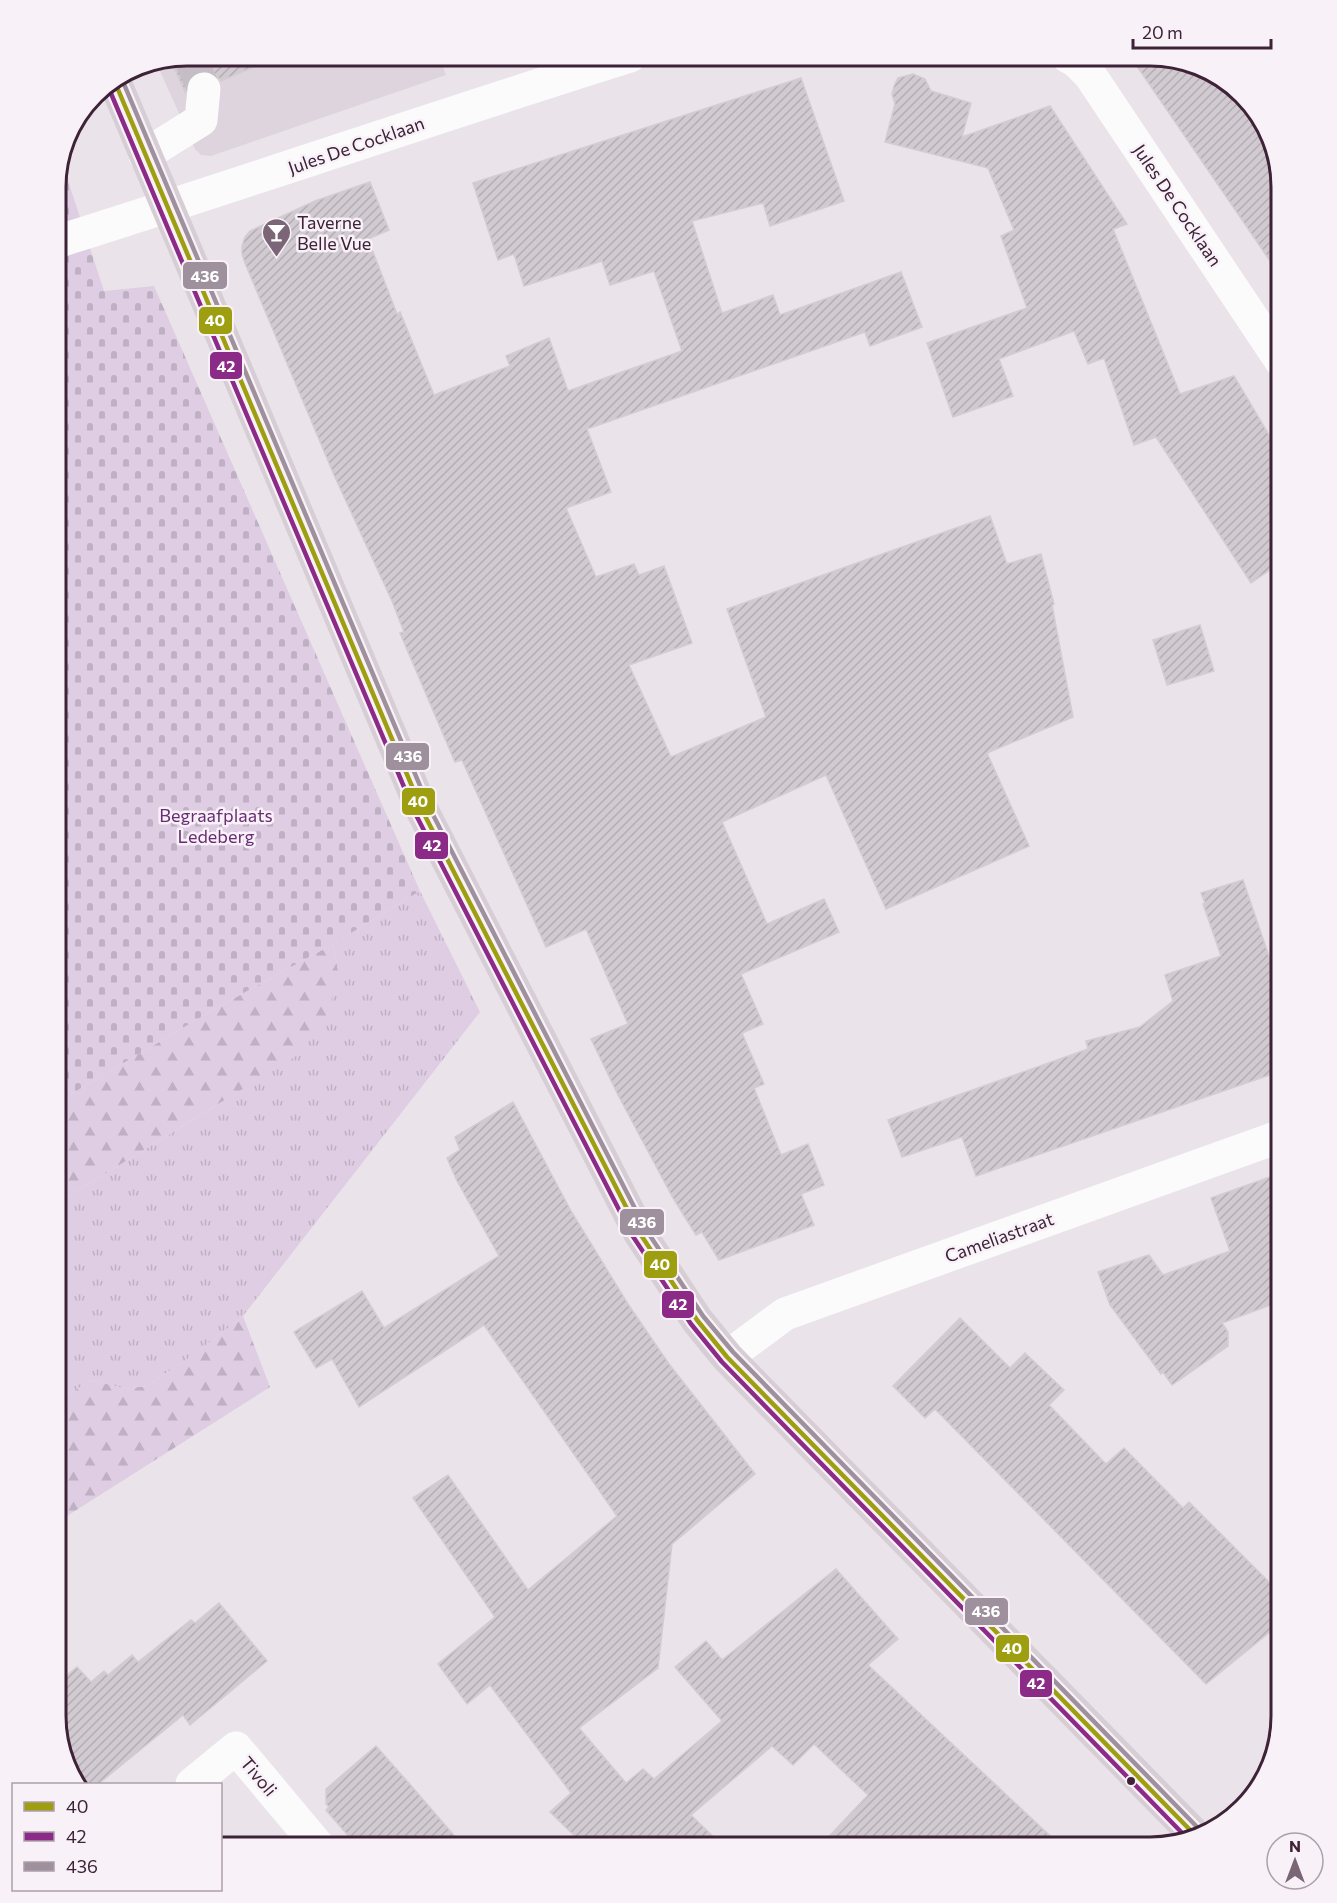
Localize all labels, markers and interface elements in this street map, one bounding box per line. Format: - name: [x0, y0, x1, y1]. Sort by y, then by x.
- scale bar: [1133, 12, 1271, 50]
- text: 20 m: [1142, 21, 1183, 43]
- street label: Jules De Cocklaan: [285, 111, 427, 179]
- street label: Jules De Cocklaan: [1129, 140, 1227, 270]
- place label: Taverne Belle Vue: [297, 211, 371, 254]
- bar icon: Taverne Belle Vue: [260, 216, 292, 258]
- line badge: 436: [182, 261, 228, 290]
- text: 436: [190, 266, 220, 285]
- line badge: 40: [198, 306, 233, 335]
- text: 40: [205, 310, 225, 329]
- line badge: 42: [209, 351, 243, 380]
- text: 42: [217, 356, 235, 375]
- line badge: 436: [385, 742, 430, 771]
- text: 436: [393, 746, 423, 765]
- line badge: 40: [401, 787, 436, 816]
- text: 40: [408, 791, 428, 810]
- park label: Begraafplaats Ledeberg: [159, 804, 273, 847]
- line badge: 42: [414, 831, 449, 860]
- text: 42: [423, 835, 441, 854]
- street label: Cameliastraat: [942, 1207, 1056, 1267]
- line badge: 436: [619, 1208, 665, 1236]
- text: 436: [627, 1212, 657, 1231]
- line badge: 40: [643, 1250, 678, 1279]
- text: 40: [650, 1254, 670, 1273]
- line badge: 42: [661, 1290, 695, 1319]
- text: 42: [669, 1294, 687, 1313]
- line badge: 436: [964, 1597, 1009, 1626]
- text: 436: [971, 1601, 1001, 1620]
- line badge: 40: [995, 1634, 1030, 1663]
- text: 40: [1002, 1638, 1022, 1657]
- line badge: 42: [1019, 1669, 1053, 1698]
- text: 42: [1027, 1673, 1045, 1692]
- street label: Tivoli: [236, 1752, 282, 1800]
- unlabelled marker: [1125, 1775, 1137, 1787]
- legend: [12, 1783, 222, 1891]
- text: 40: [66, 1795, 89, 1817]
- text: 42: [66, 1825, 87, 1847]
- north arrow: [1265, 1831, 1325, 1891]
- text: N: [1289, 1836, 1301, 1855]
- text: 436: [66, 1855, 98, 1877]

